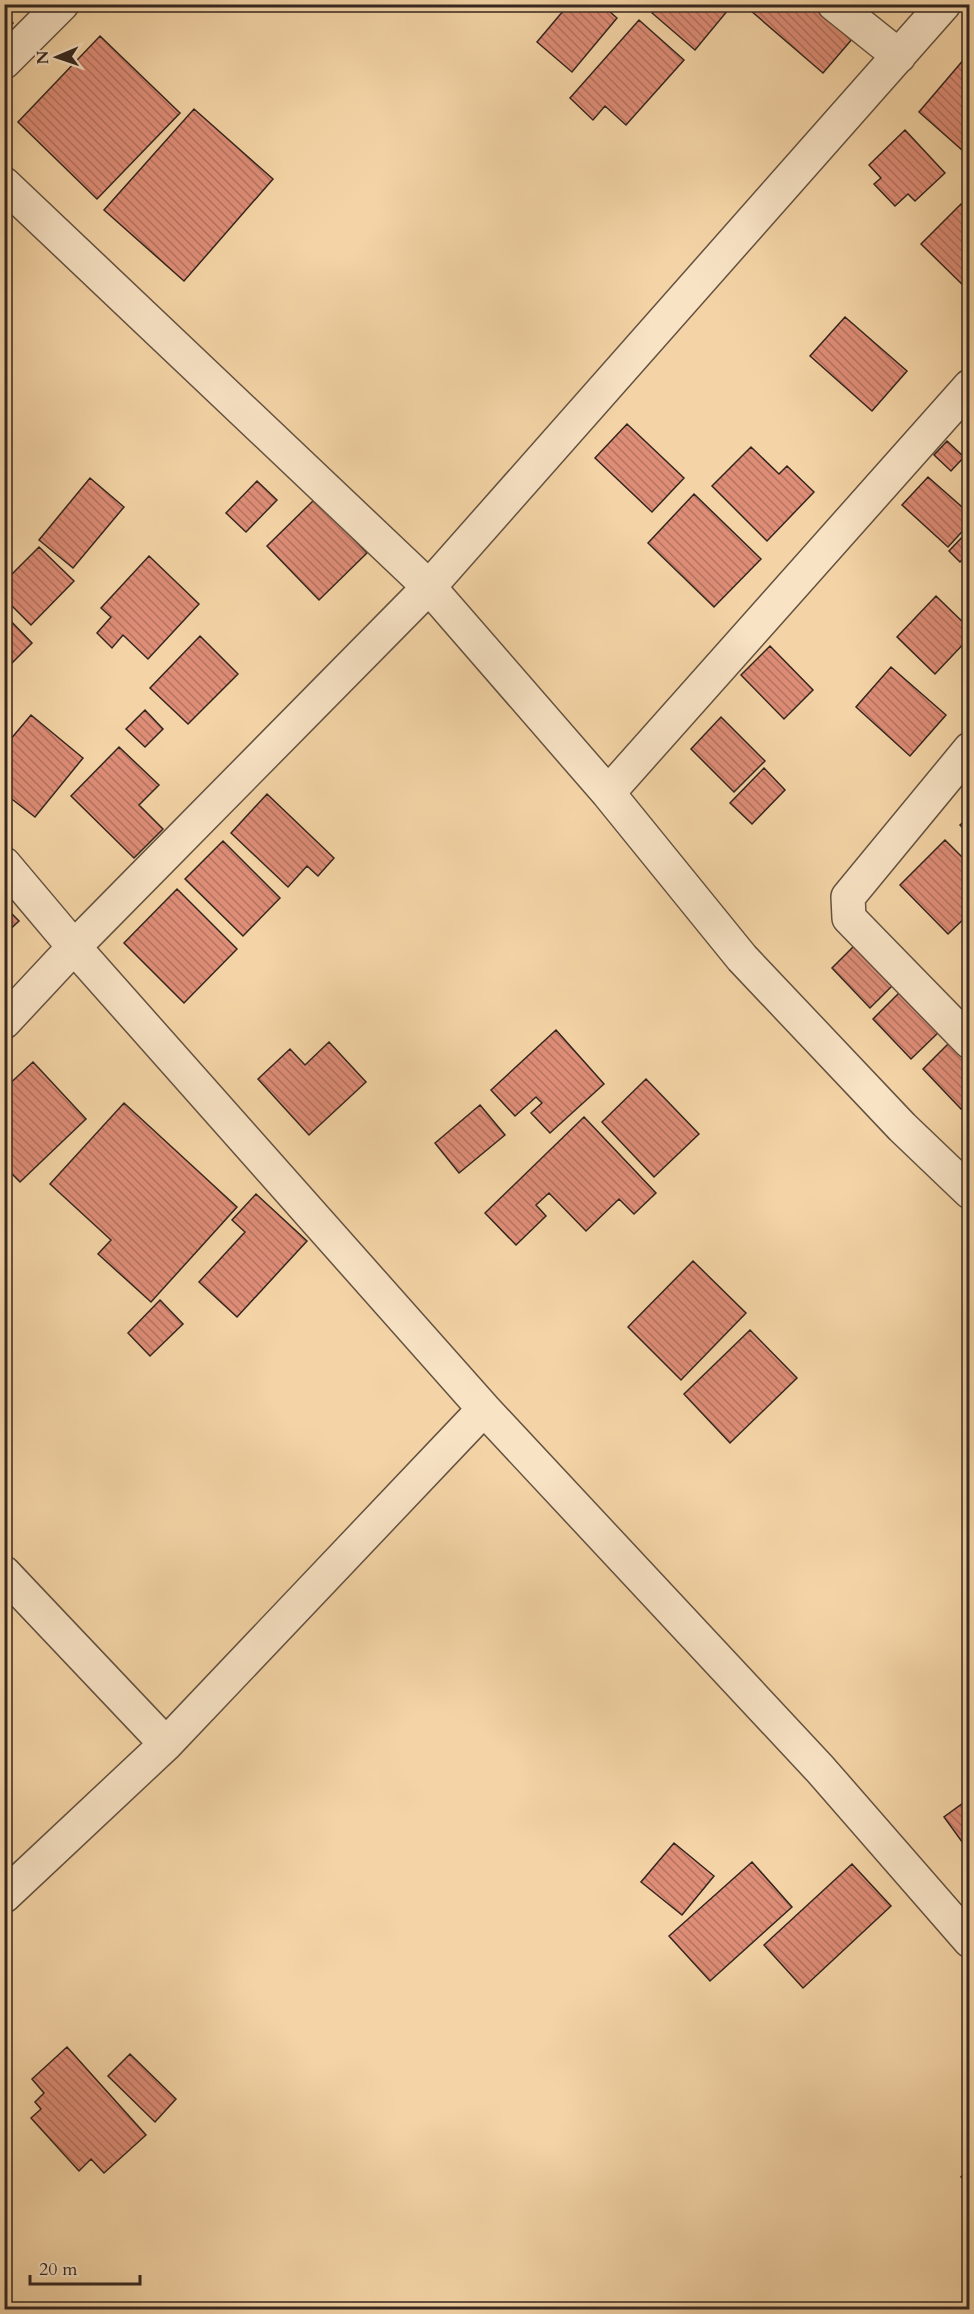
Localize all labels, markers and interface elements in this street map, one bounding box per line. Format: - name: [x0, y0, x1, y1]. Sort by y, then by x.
- north arrow: [27, 27, 87, 87]
- text: N: [32, 50, 54, 65]
- scale bar: [30, 2248, 140, 2286]
- text: 20 m: [39, 2257, 78, 2282]

